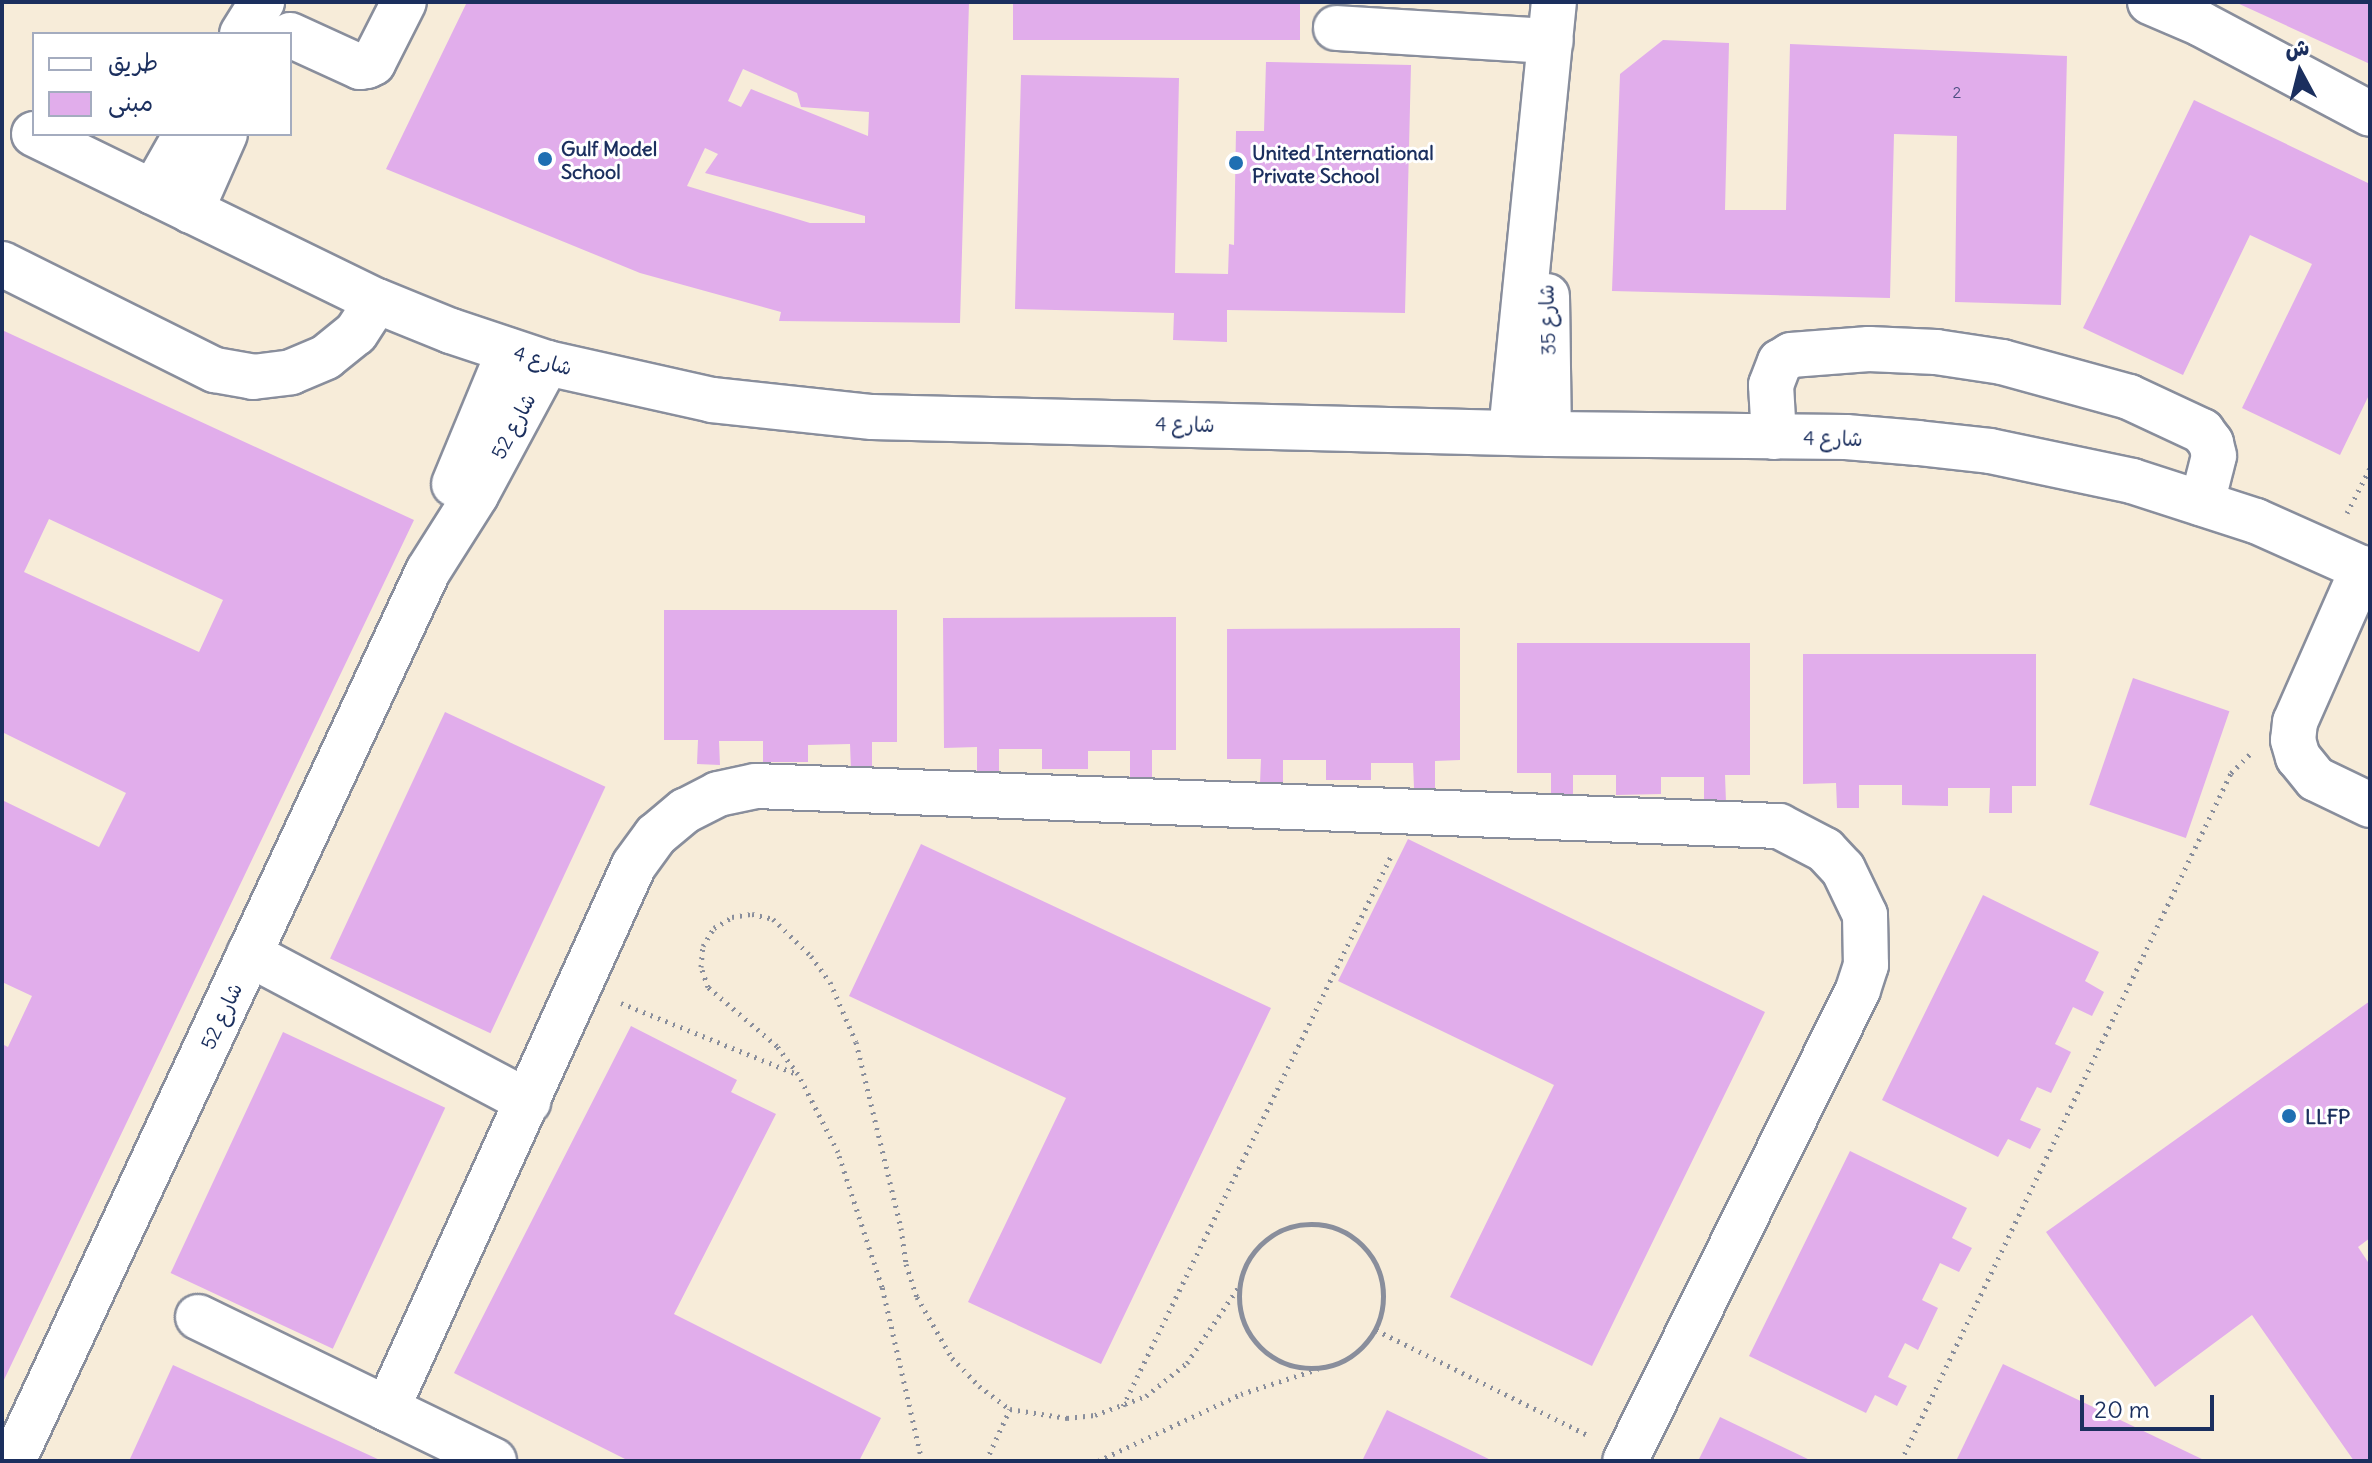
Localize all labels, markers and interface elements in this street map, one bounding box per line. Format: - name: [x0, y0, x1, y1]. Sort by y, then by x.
- legend: [32, 32, 292, 136]
- north arrow: [2260, 32, 2340, 112]
- text: ش: [2283, 33, 2311, 64]
- text: طريق: [108, 47, 158, 77]
- house number: 2: [1953, 82, 1961, 102]
- text: مبنى: [108, 87, 153, 117]
- place label: Gulf Model School: [561, 136, 657, 183]
- place label: United International Private School: [1252, 140, 1434, 187]
- marker: Gulf Model School: [536, 150, 554, 168]
- marker: United International Private School: [1227, 154, 1245, 172]
- street label: شارع 35: [1534, 284, 1560, 356]
- street label: شارع 4: [511, 340, 575, 380]
- street label: شارع 52: [486, 389, 540, 463]
- street label: شارع 4: [1155, 411, 1215, 437]
- street label: شارع 4: [1803, 425, 1863, 451]
- street label: شارع 52: [195, 979, 247, 1053]
- place label: LLFP: [2305, 1104, 2350, 1128]
- marker: LLFP: [2280, 1107, 2298, 1125]
- scale bar: [2084, 1379, 2218, 1429]
- text: 20 m: [2094, 1394, 2150, 1424]

